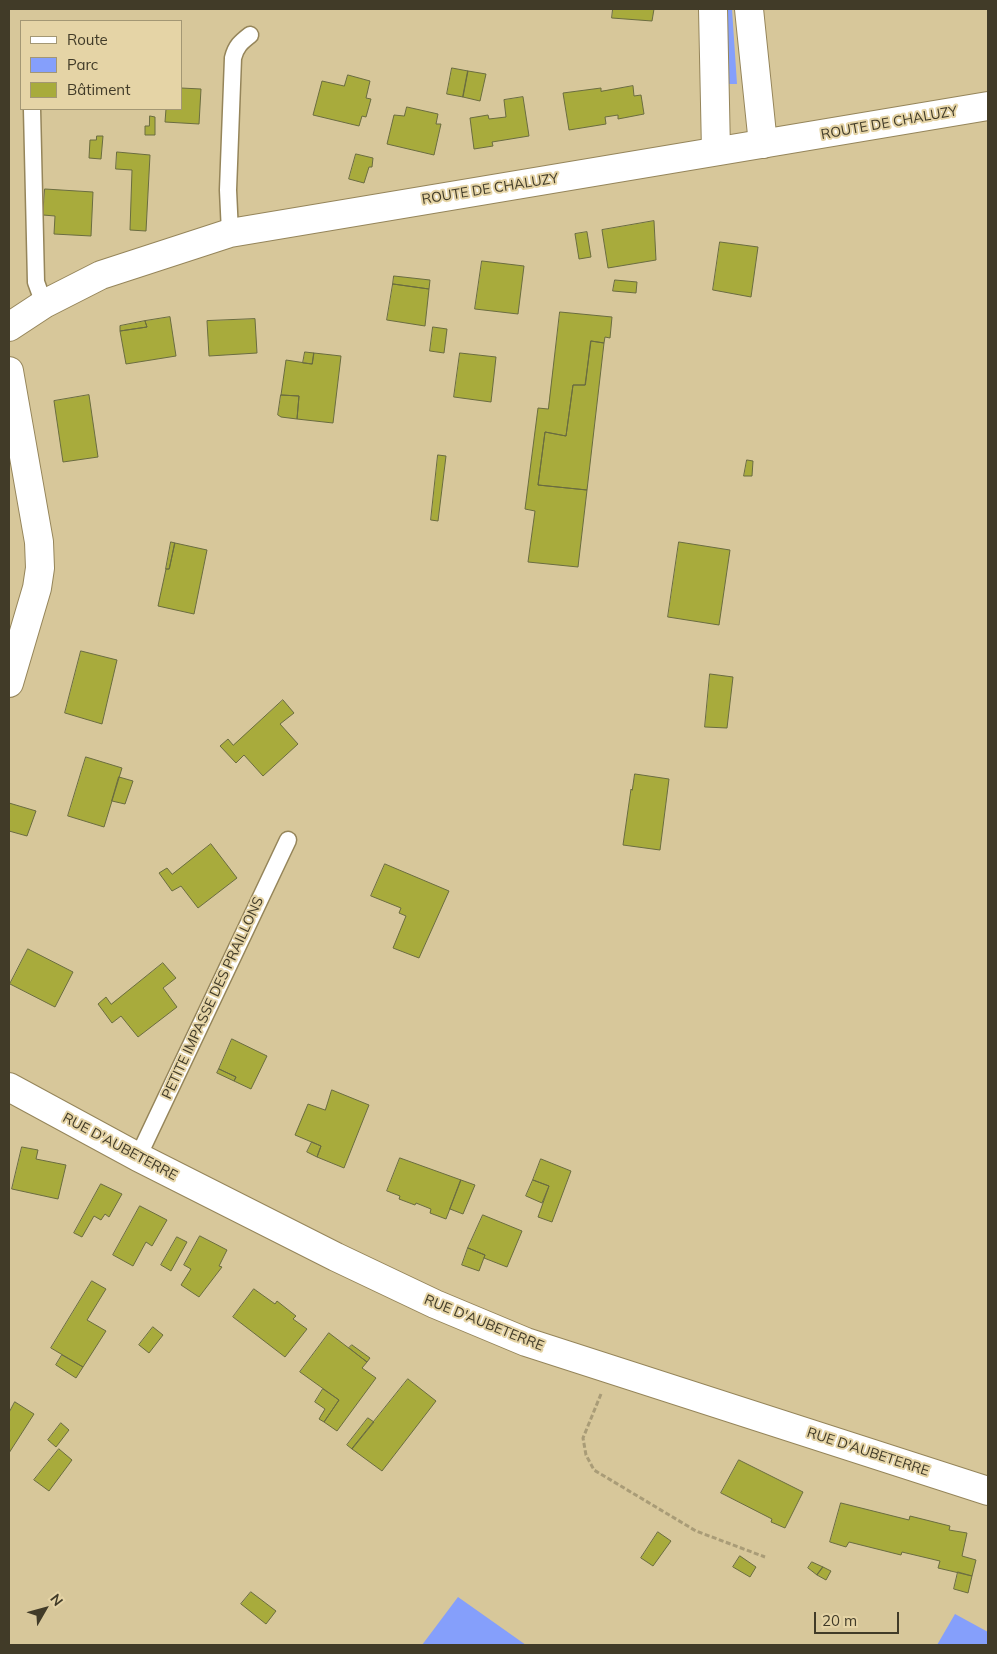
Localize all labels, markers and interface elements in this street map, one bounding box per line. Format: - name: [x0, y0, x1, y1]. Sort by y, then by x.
- legend: [20, 20, 182, 110]
- text: Route: [67, 30, 108, 49]
- text: Parc: [67, 55, 98, 74]
- text: Bâtiment: [67, 80, 130, 99]
- street label: ROUTE DE CHALUZY: [819, 103, 959, 143]
- street label: ROUTE DE CHALUZY: [420, 170, 560, 208]
- street label: PETITE IMPASSE DES PRAILLONS: [159, 894, 267, 1102]
- street label: RUE D'AUBETERRE: [60, 1110, 180, 1184]
- street label: RUE D'AUBETERRE: [422, 1291, 546, 1355]
- street label: RUE D'AUBETERRE: [805, 1424, 931, 1480]
- north arrow: [20, 1584, 70, 1634]
- text: N: [46, 1590, 67, 1609]
- scale bar: [817, 1602, 902, 1634]
- text: 20 m: [822, 1611, 857, 1630]

